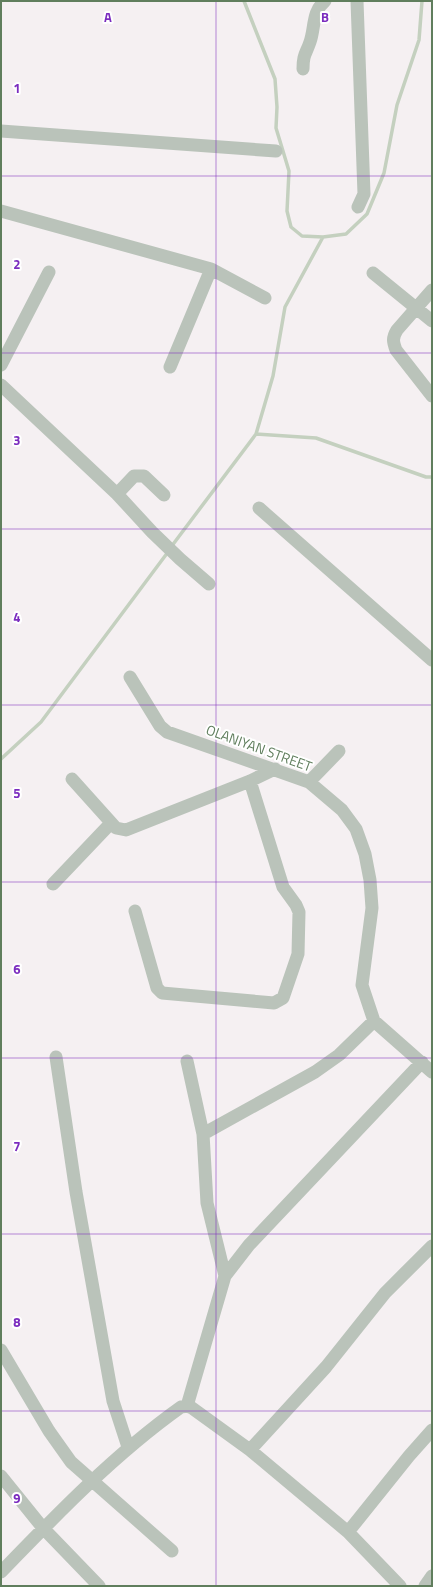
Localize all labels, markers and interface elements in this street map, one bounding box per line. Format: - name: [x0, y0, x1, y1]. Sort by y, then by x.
- text: A: [104, 7, 112, 27]
- text: B: [321, 7, 329, 27]
- text: 1: [13, 78, 21, 98]
- text: 2: [13, 254, 21, 274]
- text: 3: [13, 430, 21, 450]
- text: 4: [13, 607, 21, 627]
- street label: OLANIYAN STREET: [203, 719, 316, 777]
- text: 5: [13, 783, 21, 803]
- text: 6: [13, 959, 21, 979]
- text: 7: [13, 1136, 21, 1156]
- text: 8: [13, 1312, 21, 1332]
- text: 9: [13, 1488, 21, 1508]

